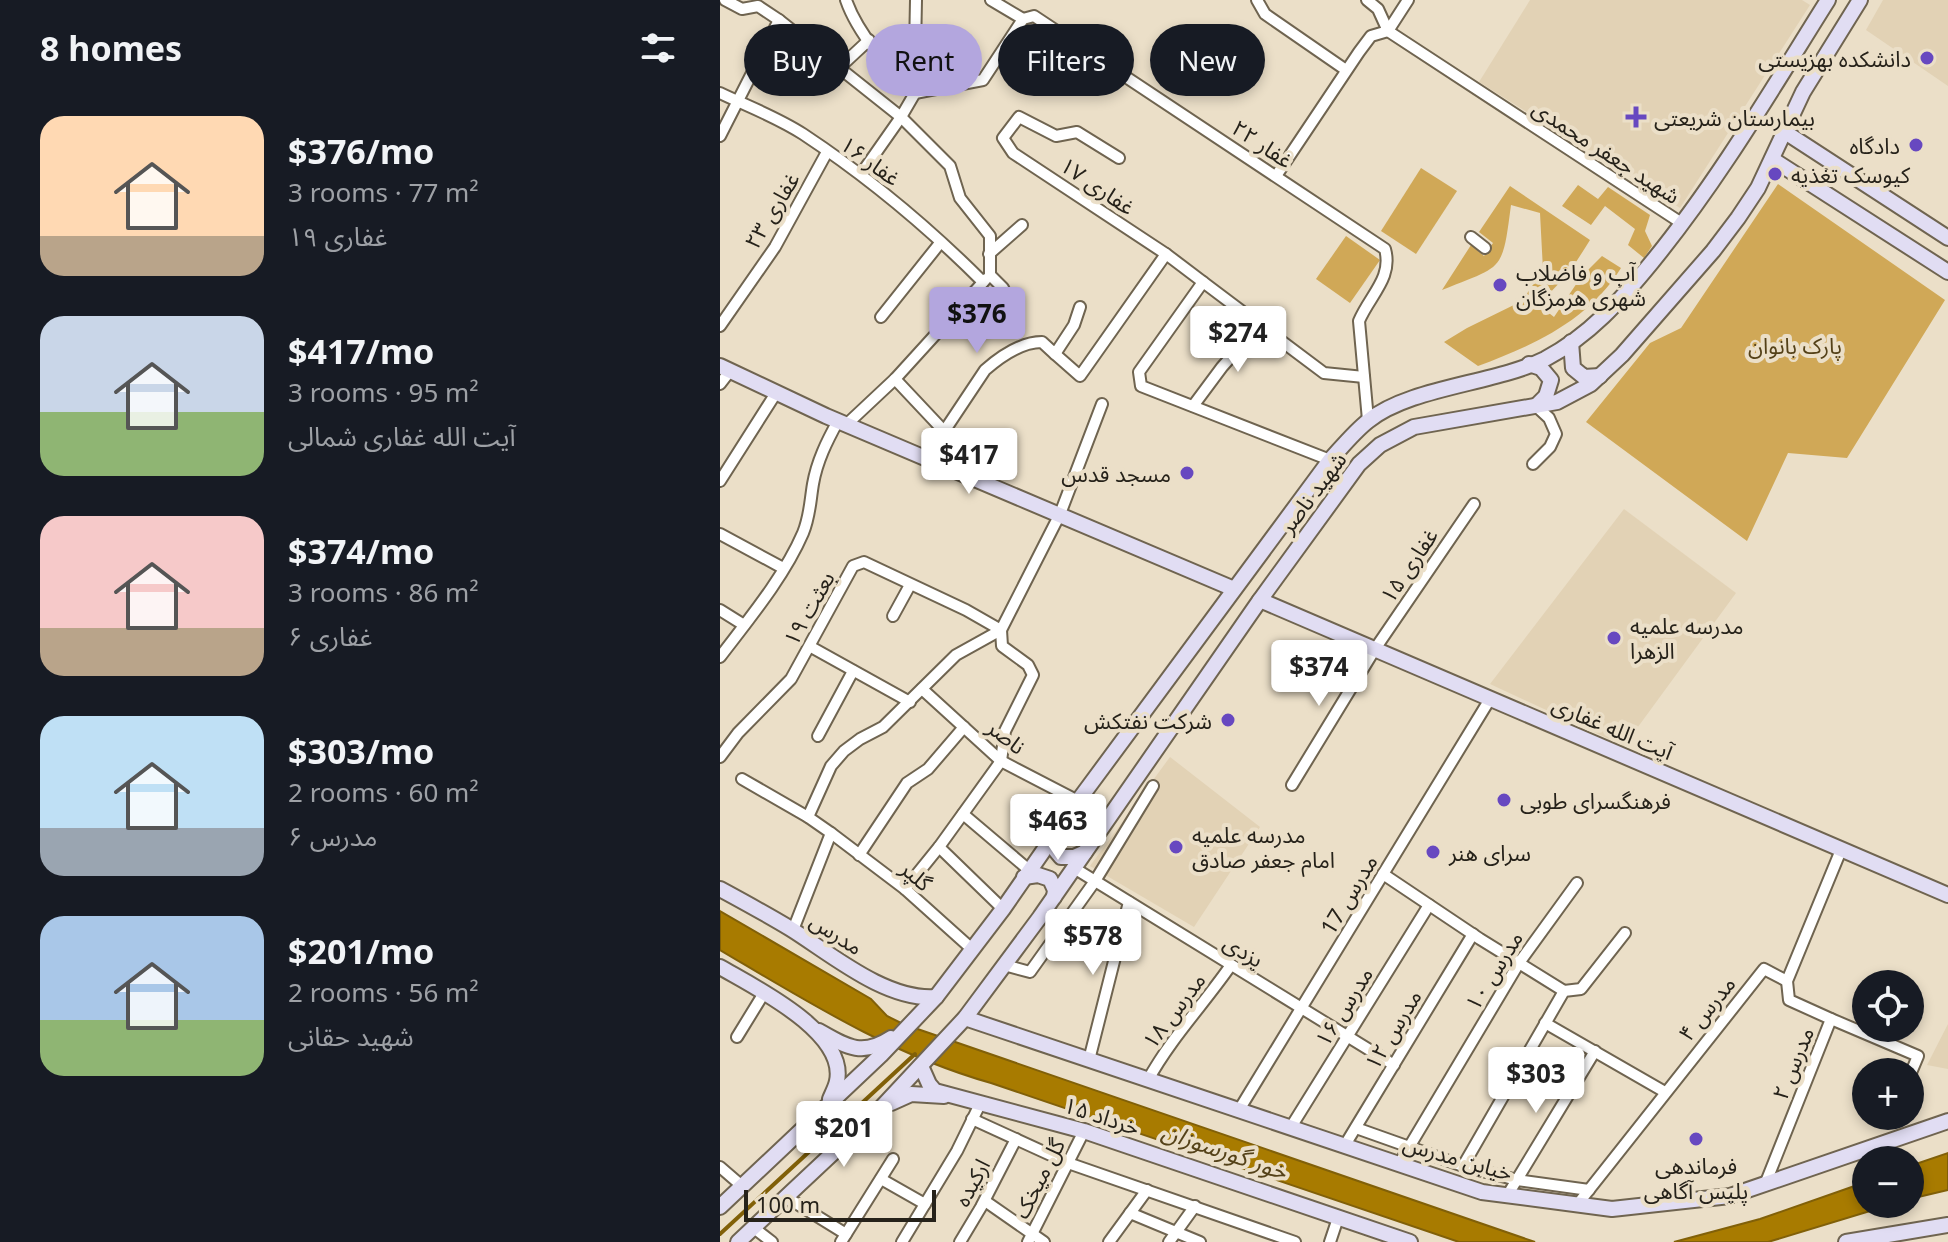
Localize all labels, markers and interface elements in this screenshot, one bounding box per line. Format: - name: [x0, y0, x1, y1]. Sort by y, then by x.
- chip: Buy: [744, 24, 850, 96]
- chip: Rent: [866, 24, 982, 96]
- chip: Filters: [998, 24, 1134, 96]
- chip: New: [1150, 24, 1265, 96]
- text: 8 homes: [40, 25, 182, 71]
- icon: filters: [636, 26, 680, 70]
- place label: دانشکده بهزیستی: [1758, 43, 1911, 73]
- marker: دانشکده بهزیستی: [1918, 49, 1936, 67]
- street label: شهید جعفر محمدی: [1527, 92, 1687, 210]
- place label: بیمارستان شریعتی: [1654, 102, 1815, 132]
- marker: بیمارستان شریعتی: [1625, 106, 1647, 128]
- street label: غفار ۲۲: [1227, 112, 1299, 174]
- text: $376/mo: [288, 128, 434, 174]
- street label: غفار ۱۶: [835, 128, 907, 192]
- place label: دادگاه: [1849, 130, 1900, 160]
- marker: دادگاه: [1907, 136, 1925, 154]
- icon: home: [104, 148, 200, 244]
- street label: غفاری ۱۷: [1055, 149, 1141, 221]
- place label: کیوسک تغذیه: [1791, 159, 1911, 189]
- marker: کیوسک تغذیه: [1766, 165, 1784, 183]
- street label: غفاری ۲۳: [736, 166, 806, 254]
- text: 3 rooms · 77 m²: [288, 174, 478, 210]
- text: غفاری ۱۹: [288, 218, 387, 254]
- place label: آب و فاضلاب شهری هرمزگان: [1516, 257, 1646, 312]
- marker: آب و فاضلاب شهری هرمزگان: [1491, 276, 1509, 294]
- pin: $376: [930, 287, 1024, 355]
- text: $376: [947, 295, 1007, 331]
- pin: $274: [1191, 306, 1285, 374]
- text: $274: [1208, 314, 1268, 350]
- text: $417/mo: [288, 328, 434, 374]
- park label: پارک بانوان: [1748, 330, 1842, 361]
- icon: home: [104, 348, 200, 444]
- text: 3 rooms · 95 m²: [288, 374, 478, 410]
- text: آیت الله غفاری شمالی: [288, 418, 516, 454]
- pin: $417: [922, 428, 1016, 496]
- text: $417: [939, 436, 999, 472]
- street label: شهید ناصر: [1271, 445, 1353, 540]
- place label: مسجد قدس: [1061, 458, 1171, 488]
- marker: مسجد قدس: [1178, 464, 1196, 482]
- street label: غفاری ۱۵: [1372, 522, 1444, 608]
- text: $374/mo: [288, 528, 434, 574]
- icon: home: [104, 548, 200, 644]
- street label: بعثت ۱۹: [775, 566, 841, 650]
- text: 3 rooms · 86 m²: [288, 574, 478, 610]
- place label: مدرسه علمیه الزهرا: [1630, 610, 1744, 665]
- text: غفاری ۶: [288, 618, 372, 654]
- marker: مدرسه علمیه الزهرا: [1605, 629, 1623, 647]
- pin: $374: [1272, 640, 1366, 708]
- text: $374: [1289, 648, 1349, 684]
- street label: آیت الله غفاری: [1548, 688, 1680, 767]
- place label: شرکت نفتکش: [1084, 705, 1212, 735]
- street label: ناصر: [981, 711, 1032, 760]
- marker: شرکت نفتکش: [1219, 711, 1237, 729]
- text: $303/mo: [288, 728, 434, 774]
- icon: home: [104, 748, 200, 844]
- text: 2 rooms · 60 m²: [288, 774, 478, 810]
- place label: فرهنگسرای طوبی: [1520, 785, 1671, 815]
- marker: فرهنگسرای طوبی: [1495, 791, 1513, 809]
- pin: $463: [1011, 794, 1105, 862]
- text: $463: [1028, 802, 1088, 838]
- text: مدرس ۶: [288, 818, 377, 854]
- place label: مدرسه علمیه امام جعفر صادق: [1192, 819, 1335, 877]
- place label: سرای هنر: [1448, 837, 1531, 867]
- marker: مدرسه علمیه امام جعفر صادق: [1167, 838, 1185, 856]
- marker: سرای هنر: [1424, 843, 1442, 861]
- street label: مدرس 17: [1312, 848, 1384, 940]
- street label: گلپر: [893, 852, 940, 899]
- street label: مدرس: [805, 905, 869, 961]
- pin: $578: [1046, 909, 1140, 977]
- text: $578: [1063, 917, 1123, 953]
- street label: مدرس ۱۰: [1457, 925, 1529, 1015]
- street label: یزدی: [1218, 926, 1270, 974]
- text: $201/mo: [288, 928, 434, 974]
- icon: home: [104, 948, 200, 1044]
- street label: مدرس ۱۶: [1307, 961, 1379, 1051]
- street label: مدرس ۱۸: [1134, 966, 1212, 1054]
- street label: مدرس ۴: [1671, 969, 1741, 1047]
- map controls: [1852, 970, 1924, 1218]
- button: locate: [1852, 970, 1924, 1042]
- text: 2 rooms · 56 m²: [288, 974, 478, 1010]
- street label: مدرس ۱۲: [1356, 983, 1428, 1075]
- text: شهید حقانی: [288, 1018, 414, 1054]
- street label: مدرس ۲: [1764, 1022, 1820, 1104]
- pin: $303: [1489, 1047, 1583, 1115]
- text: $303: [1506, 1055, 1566, 1091]
- button: +: [1852, 1058, 1924, 1130]
- street label: ۱۵ خرداد: [1060, 1089, 1144, 1141]
- pin: $201: [797, 1101, 891, 1169]
- text: $201: [814, 1109, 874, 1145]
- water label: خور گورسوزان: [1158, 1113, 1293, 1187]
- street label: خیابن مدرس: [1400, 1127, 1516, 1187]
- marker: فرماندهی پلیس آگاهی: [1687, 1130, 1705, 1148]
- street label: گل میخک: [1005, 1132, 1071, 1223]
- button: −: [1852, 1146, 1924, 1218]
- place label: فرماندهی پلیس آگاهی: [1644, 1150, 1748, 1206]
- street label: ارکیده: [946, 1153, 996, 1211]
- scale bar: [744, 1186, 936, 1222]
- text: 100 m: [756, 1189, 820, 1219]

